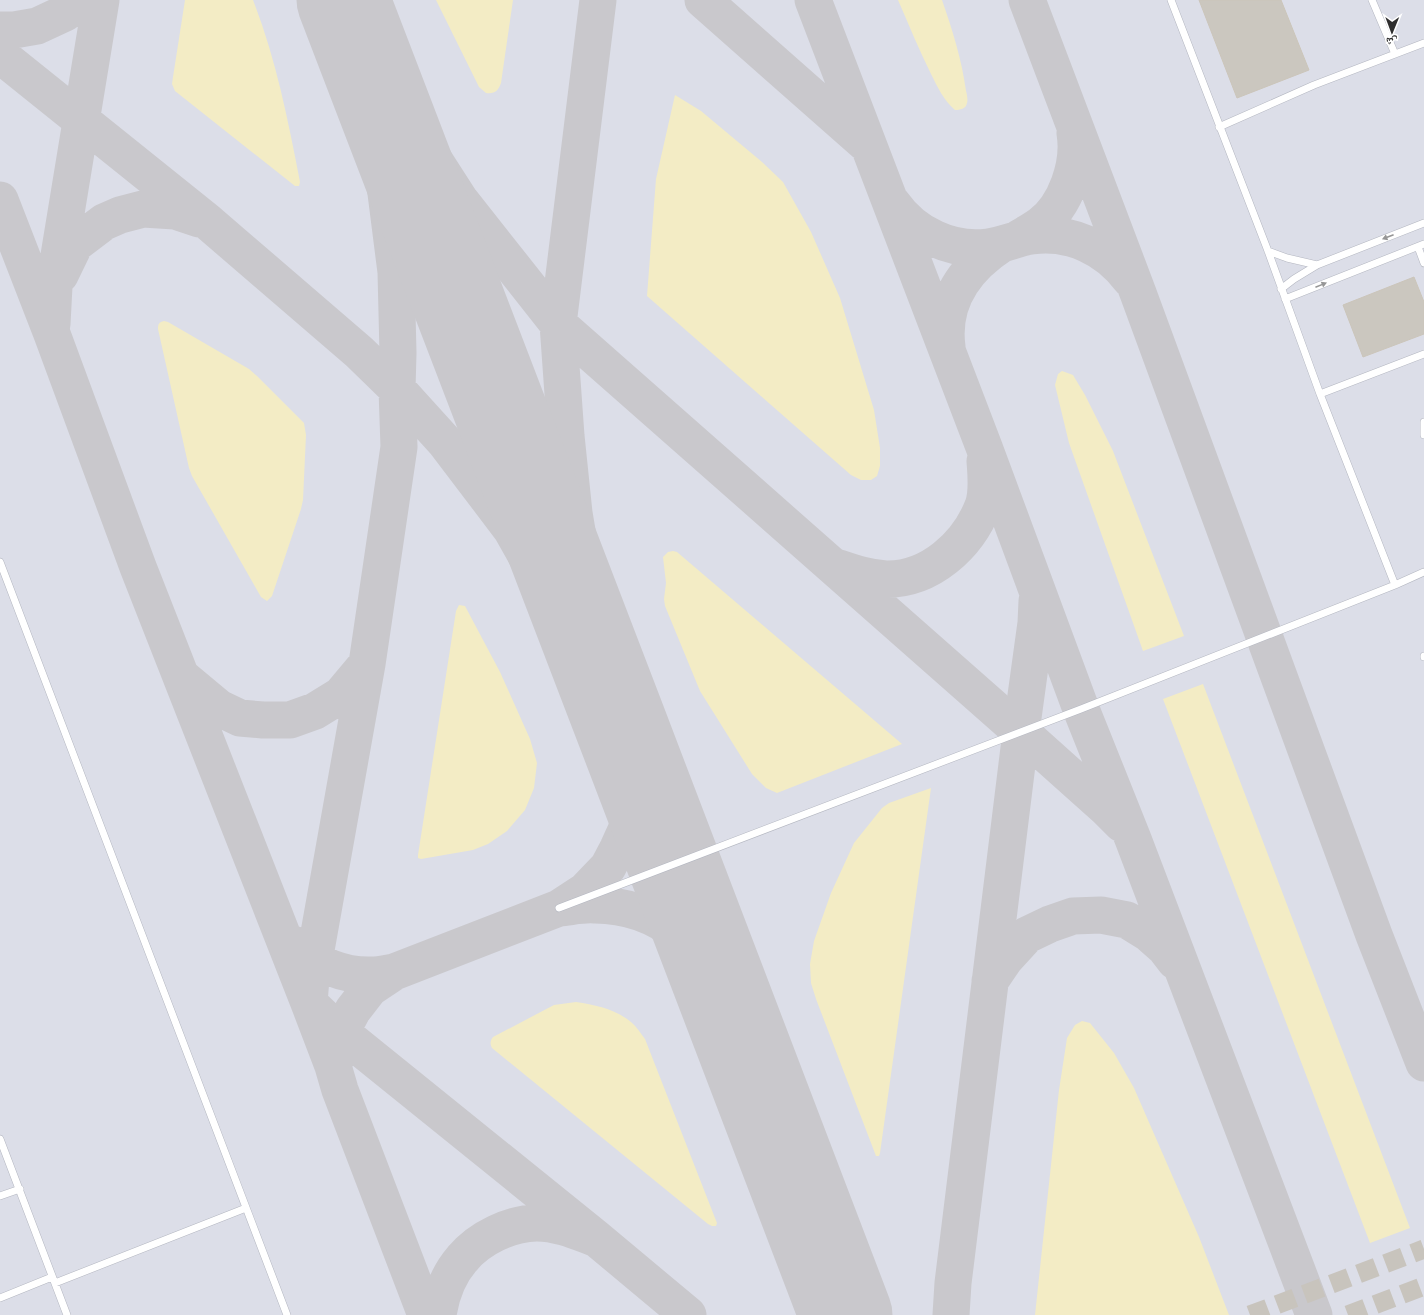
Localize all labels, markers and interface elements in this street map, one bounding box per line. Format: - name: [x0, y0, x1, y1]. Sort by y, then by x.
- north arrow: [1372, 12, 1412, 52]
- text: ش: [1386, 34, 1398, 49]
- one-way arrow: [1381, 235, 1393, 241]
- one-way arrow: [1316, 282, 1327, 288]

